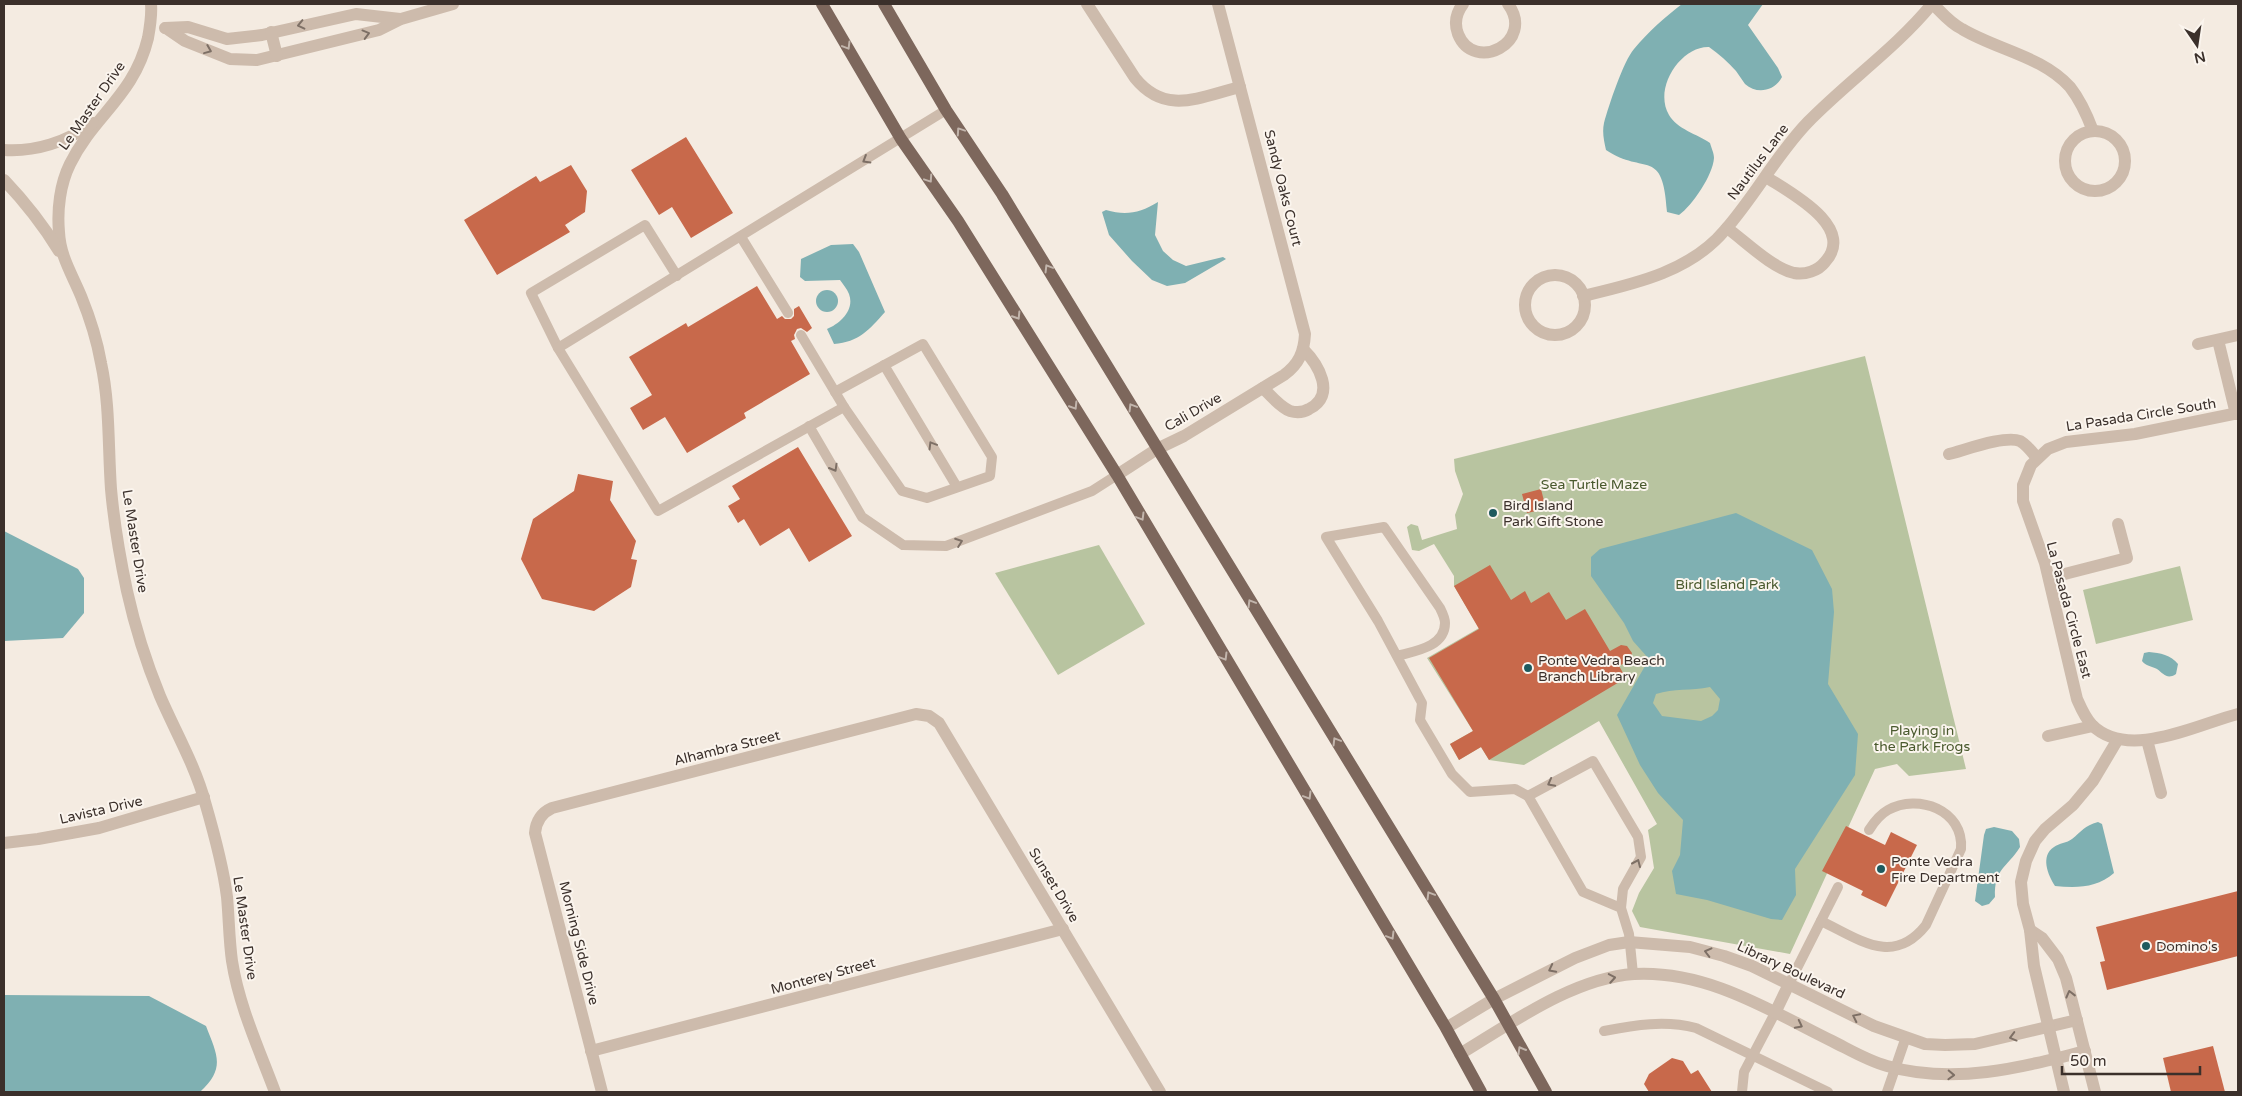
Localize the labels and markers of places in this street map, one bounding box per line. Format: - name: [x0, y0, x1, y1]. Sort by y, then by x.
- place label: Bird Island Park Gift Stone: [1503, 497, 1603, 530]
- marker: Bird Island Park Gift Stone: [1487, 507, 1499, 519]
- place label: Ponte Vedra Beach Branch Library: [1538, 652, 1665, 685]
- marker: Ponte Vedra Beach Branch Library: [1522, 662, 1534, 674]
- place label: Ponte Vedra Fire Department: [1891, 853, 2000, 886]
- marker: Ponte Vedra Fire Department: [1875, 863, 1887, 875]
- place label: Domino's: [2156, 938, 2218, 955]
- marker: Domino's: [2140, 940, 2152, 952]

